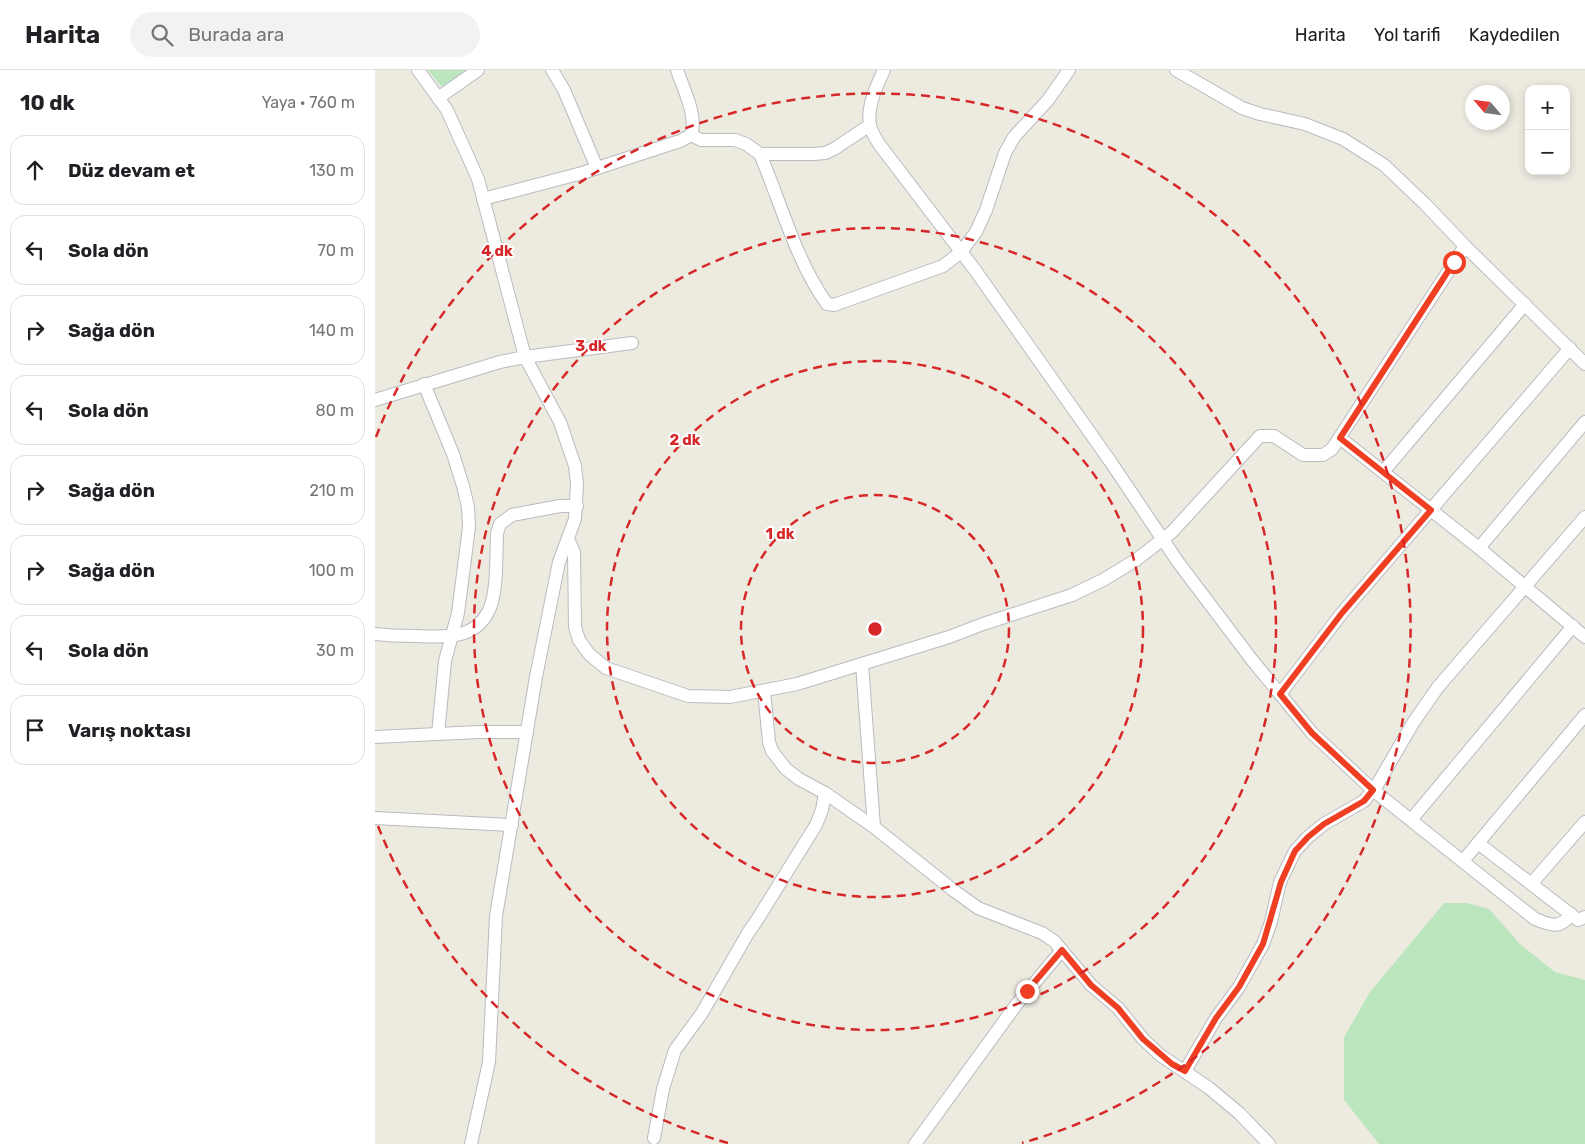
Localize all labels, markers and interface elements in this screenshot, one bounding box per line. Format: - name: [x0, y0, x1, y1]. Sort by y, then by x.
- search box: [130, 12, 480, 57]
- text: Harita: [25, 21, 100, 49]
- icon: search: [148, 21, 176, 49]
- text: Burada ara: [188, 23, 284, 46]
- text: Harita: [1295, 24, 1346, 46]
- text: Yol tarifi: [1374, 24, 1441, 46]
- text: Kaydedilen: [1469, 24, 1560, 46]
- north arrow: [1465, 85, 1510, 130]
- map controls: [1525, 85, 1570, 175]
- button: +: [1525, 85, 1570, 130]
- text: 10 dk: [20, 90, 75, 115]
- text: Yaya · 760 m: [261, 93, 355, 112]
- button: −: [1525, 130, 1570, 175]
- icon: ahead: [21, 156, 49, 184]
- text: Düz devam et: [68, 159, 195, 182]
- text: 130 m: [309, 161, 354, 180]
- icon: left: [21, 236, 49, 264]
- text: Sola dön: [68, 239, 149, 262]
- text: 70 m: [317, 241, 354, 260]
- text: 4 dk: [481, 242, 513, 260]
- route start: [1443, 251, 1466, 274]
- icon: right: [21, 316, 49, 344]
- text: Sağa dön: [68, 319, 155, 342]
- text: 140 m: [309, 321, 354, 340]
- text: 3 dk: [575, 337, 607, 355]
- icon: left: [21, 396, 49, 424]
- text: Sola dön: [68, 399, 149, 422]
- text: 80 m: [316, 401, 354, 420]
- text: 2 dk: [669, 431, 701, 449]
- icon: right: [21, 476, 49, 504]
- text: Sağa dön: [68, 479, 155, 502]
- text: 210 m: [309, 481, 354, 500]
- text: 1 dk: [766, 525, 795, 543]
- icon: right: [21, 556, 49, 584]
- text: Sağa dön: [68, 559, 155, 582]
- text: 100 m: [309, 561, 354, 580]
- centre of rings: [866, 620, 884, 638]
- icon: left: [21, 636, 49, 664]
- text: Sola dön: [68, 639, 149, 662]
- text: 30 m: [316, 641, 354, 660]
- icon: arrive: [21, 716, 49, 744]
- text: Varış noktası: [68, 719, 191, 742]
- route end: [1016, 980, 1039, 1003]

